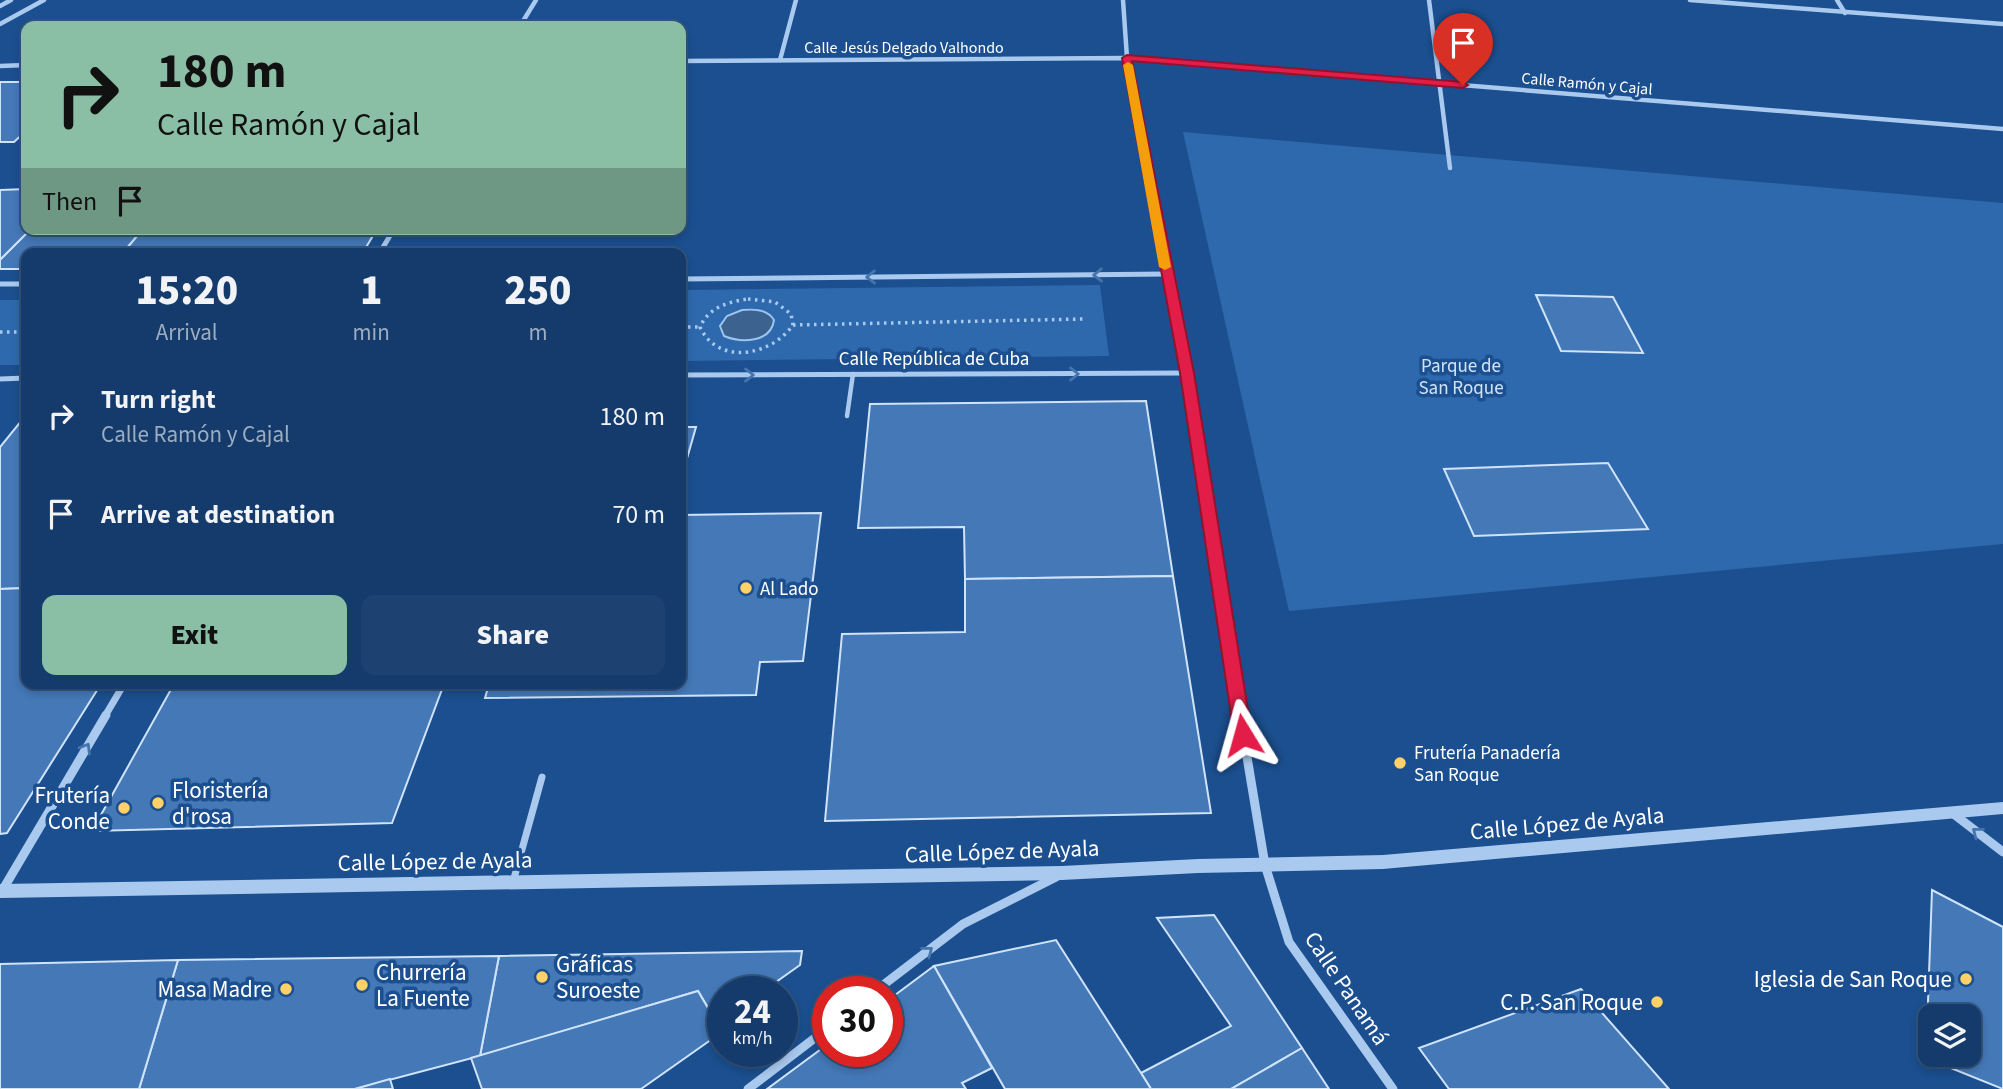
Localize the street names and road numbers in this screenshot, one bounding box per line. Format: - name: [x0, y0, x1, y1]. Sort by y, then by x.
- street label: Calle Jesús Delgado Valhondo: [804, 37, 1004, 59]
- street label: Calle Ramón y Cajal: [1520, 67, 1653, 101]
- street label: Calle República de Cuba: [839, 346, 1029, 373]
- street label: Calle López de Ayala: [1469, 799, 1666, 848]
- street label: Calle López de Ayala: [904, 832, 1100, 871]
- street label: Calle López de Ayala: [337, 843, 533, 880]
- street label: Calle Panamá: [1296, 925, 1397, 1052]

